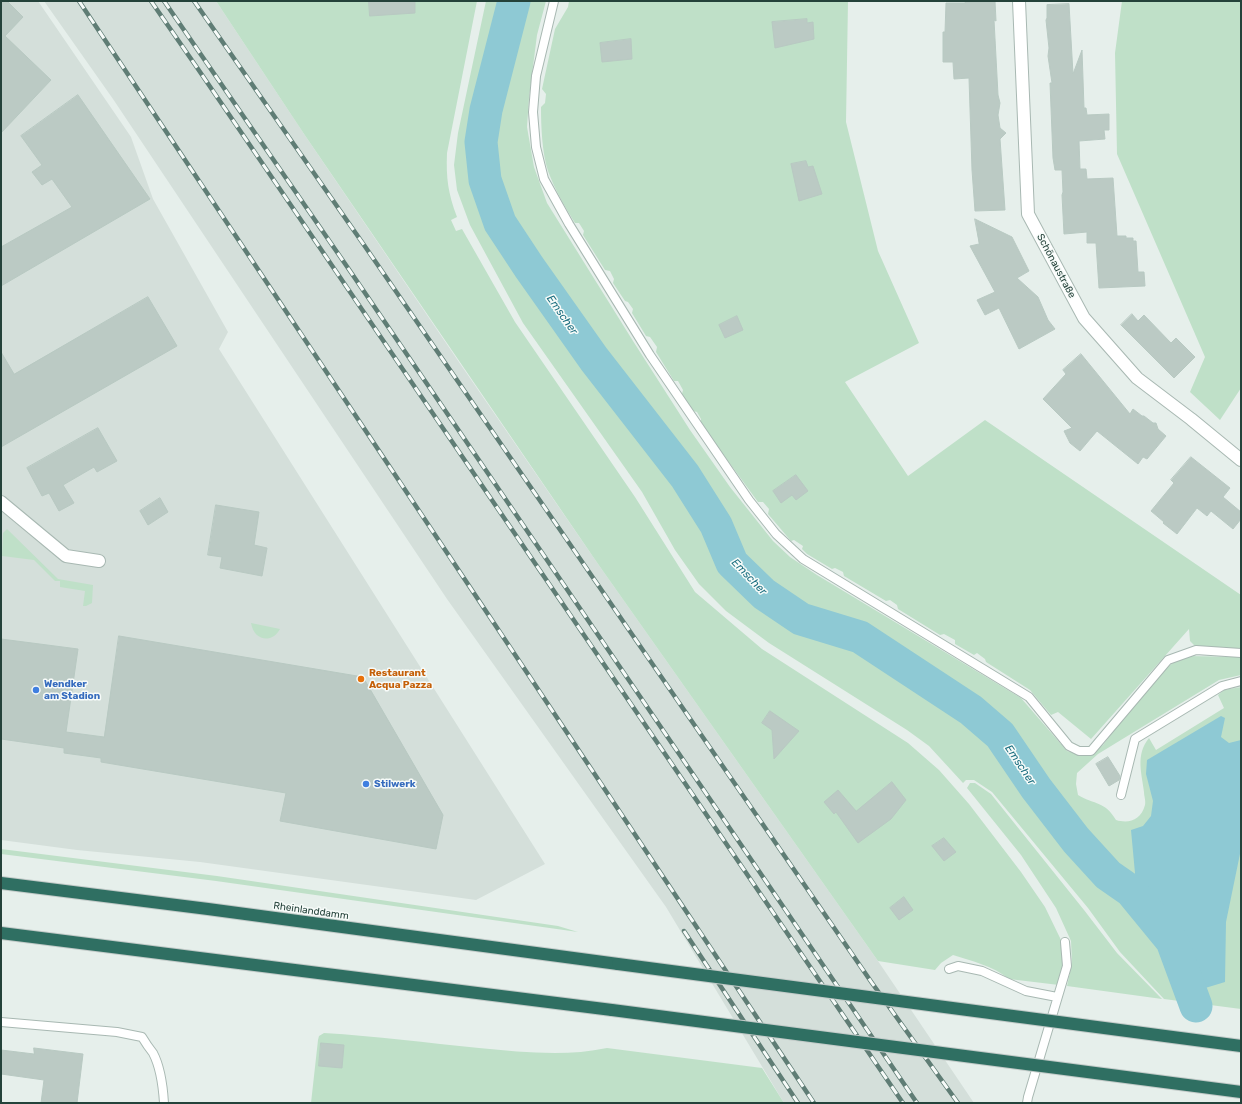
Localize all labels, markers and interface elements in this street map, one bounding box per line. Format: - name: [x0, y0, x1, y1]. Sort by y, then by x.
- street label: Schönaustraße: [1034, 232, 1078, 300]
- water label: Emscher: [544, 293, 580, 337]
- water label: Emscher: [729, 556, 769, 598]
- place label: Restaurant Acqua Pazza: [369, 667, 432, 690]
- marker: Restaurant Acqua Pazza: [356, 674, 366, 684]
- place label: Wendker am Stadion: [44, 678, 100, 702]
- marker: Wendker am Stadion: [31, 685, 41, 695]
- water label: Emscher: [1002, 743, 1038, 787]
- place label: Stilwerk: [374, 778, 416, 790]
- marker: Stilwerk: [361, 779, 371, 789]
- street label: Rheinlanddamm: [273, 900, 349, 922]

